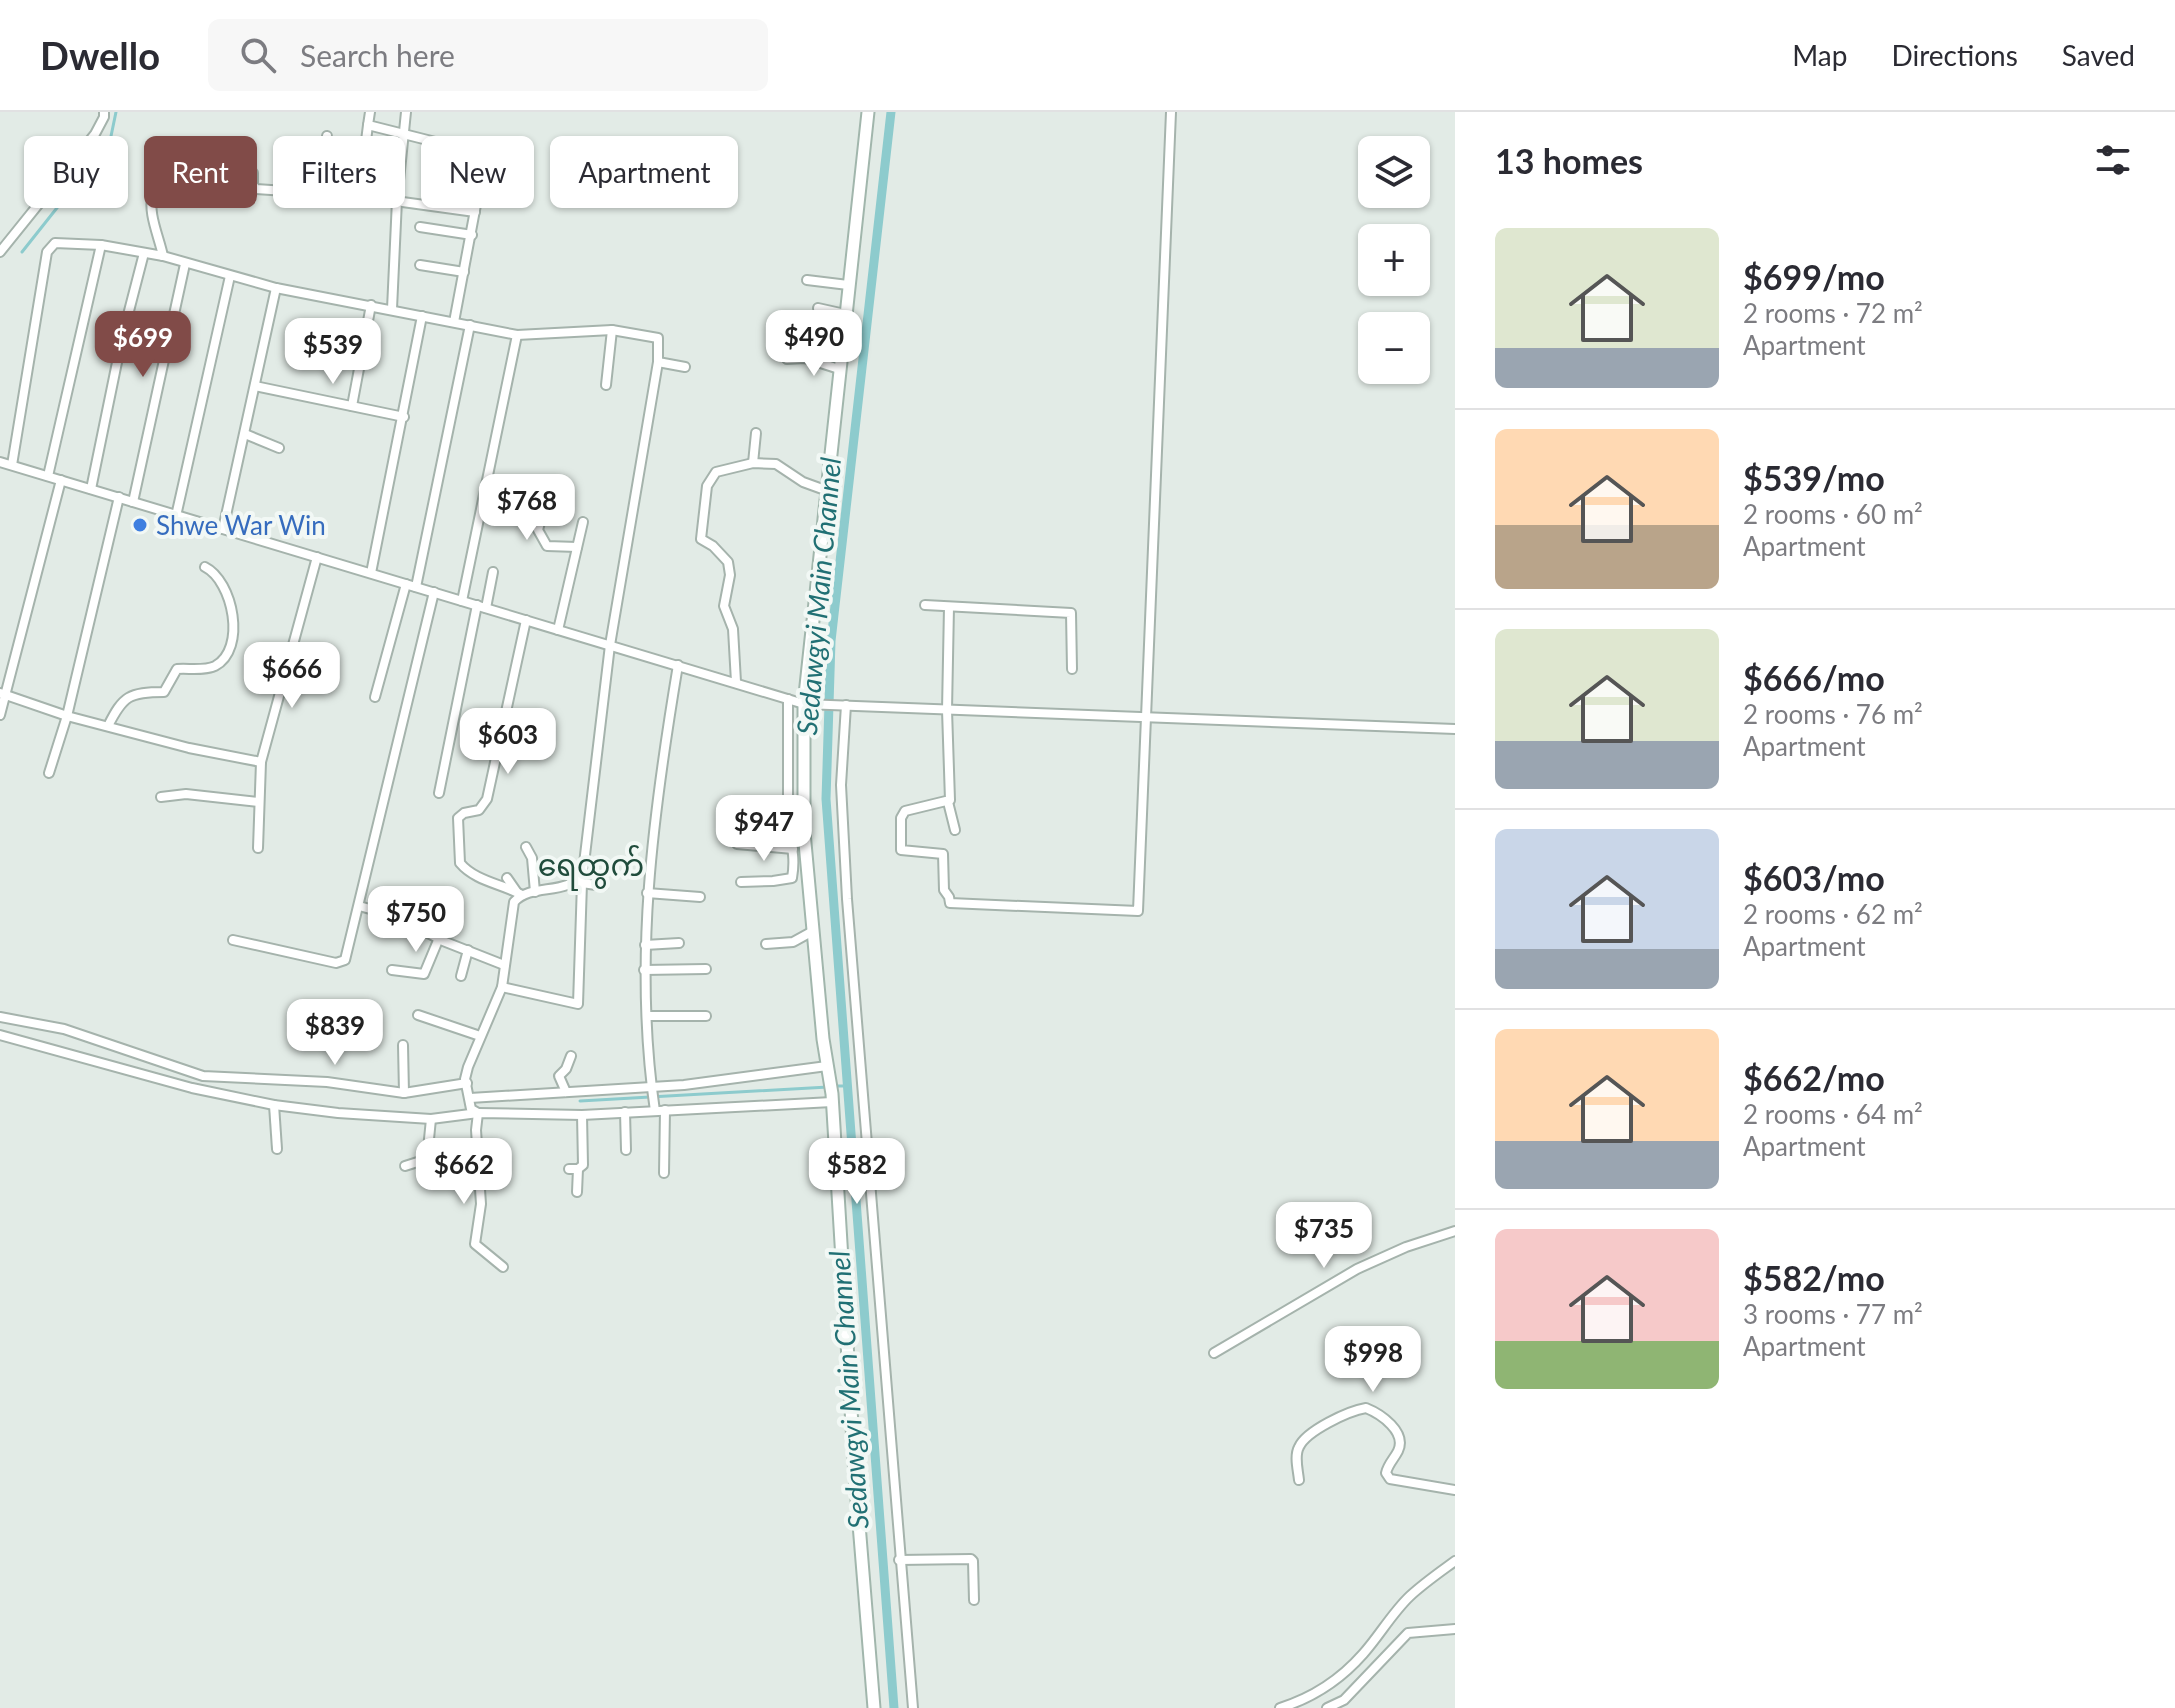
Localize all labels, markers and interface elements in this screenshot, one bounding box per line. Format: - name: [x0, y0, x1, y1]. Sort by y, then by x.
- search box: [208, 19, 768, 91]
- text: Dwello: [40, 32, 160, 78]
- icon: search: [236, 33, 280, 77]
- text: Search here: [300, 37, 455, 73]
- text: Map: [1792, 38, 1847, 72]
- text: Directions: [1891, 38, 2018, 72]
- text: Saved: [2062, 38, 2135, 72]
- chip: Buy: [24, 136, 128, 208]
- chip: Rent: [144, 136, 257, 208]
- chip: Filters: [273, 136, 405, 208]
- chip: New: [421, 136, 534, 208]
- chip: Apartment: [550, 136, 738, 208]
- map controls: [1358, 136, 1430, 384]
- button: layers: [1358, 136, 1430, 208]
- icon: filters: [2091, 138, 2135, 182]
- text: 13 homes: [1495, 140, 1643, 181]
- button: +: [1358, 224, 1430, 296]
- text: $699/mo: [1743, 256, 1885, 297]
- icon: home: [1559, 260, 1655, 356]
- text: 2 rooms · 72 m²: [1743, 297, 1923, 329]
- pin: $490: [767, 310, 861, 378]
- pin: $699: [96, 311, 190, 379]
- button: −: [1358, 312, 1430, 384]
- pin: $539: [286, 318, 380, 386]
- text: $490: [784, 320, 844, 352]
- text: $699: [113, 321, 173, 353]
- text: $539: [303, 328, 363, 360]
- text: Apartment: [1743, 329, 1866, 361]
- water label: Sedawgyi Main Channel: [789, 456, 847, 736]
- text: $539/mo: [1743, 457, 1885, 498]
- icon: home: [1559, 461, 1655, 557]
- pin: $768: [480, 474, 574, 542]
- text: $768: [497, 484, 557, 516]
- text: 2 rooms · 60 m²: [1743, 498, 1923, 530]
- place label: Shwe War Win: [156, 509, 326, 541]
- marker: Shwe War Win: [131, 516, 149, 534]
- text: Apartment: [1743, 530, 1866, 562]
- pin: $666: [245, 642, 339, 710]
- text: $666: [262, 652, 322, 684]
- text: $666/mo: [1743, 657, 1885, 698]
- icon: home: [1559, 661, 1655, 757]
- text: 2 rooms · 76 m²: [1743, 698, 1923, 730]
- pin: $603: [461, 708, 555, 776]
- text: $603: [478, 718, 538, 750]
- text: Apartment: [1743, 730, 1866, 762]
- pin: $947: [717, 795, 811, 863]
- text: $947: [734, 805, 794, 837]
- district label: ရေထွက်: [538, 844, 644, 891]
- text: $603/mo: [1743, 857, 1885, 898]
- icon: home: [1559, 861, 1655, 957]
- pin: $750: [369, 886, 463, 954]
- text: $750: [386, 896, 446, 928]
- text: 2 rooms · 62 m²: [1743, 898, 1923, 930]
- text: Apartment: [1743, 930, 1866, 962]
- pin: $839: [288, 999, 382, 1067]
- text: $839: [305, 1009, 365, 1041]
- text: $662/mo: [1743, 1057, 1885, 1098]
- icon: home: [1559, 1061, 1655, 1157]
- text: 2 rooms · 64 m²: [1743, 1098, 1923, 1130]
- text: Apartment: [1743, 1130, 1866, 1162]
- pin: $662: [417, 1138, 511, 1206]
- pin: $582: [810, 1138, 904, 1206]
- text: $662: [434, 1148, 494, 1180]
- text: $582: [827, 1148, 887, 1180]
- pin: $735: [1277, 1202, 1371, 1270]
- text: $735: [1294, 1212, 1354, 1244]
- water label: Sedawgyi Main Channel: [821, 1250, 875, 1530]
- text: $582/mo: [1743, 1257, 1885, 1298]
- icon: home: [1559, 1261, 1655, 1357]
- text: 3 rooms · 77 m²: [1743, 1298, 1923, 1330]
- pin: $998: [1326, 1326, 1420, 1394]
- text: Apartment: [1743, 1330, 1866, 1362]
- text: $998: [1343, 1336, 1403, 1368]

